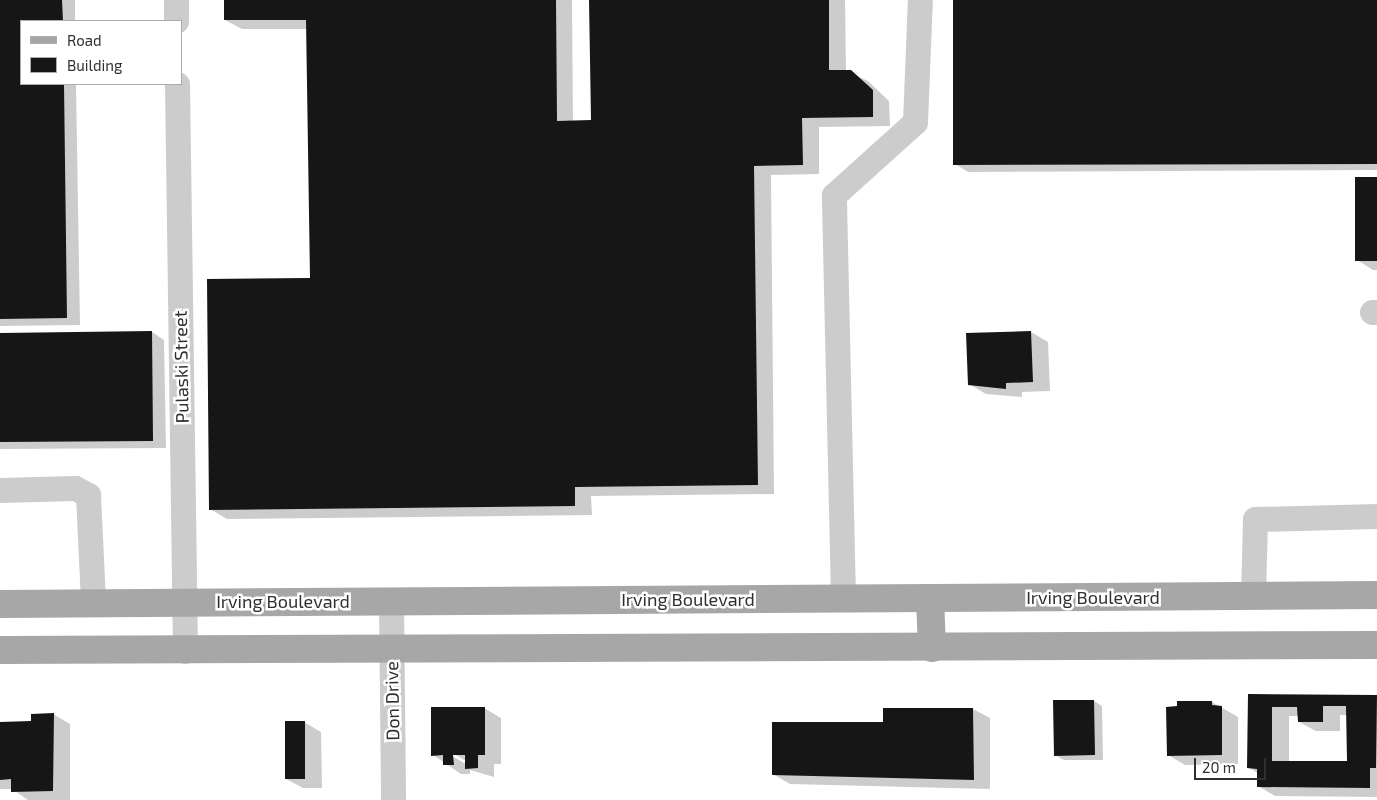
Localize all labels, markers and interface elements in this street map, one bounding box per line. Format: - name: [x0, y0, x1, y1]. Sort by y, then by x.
- legend: [20, 20, 182, 85]
- text: Road: [67, 31, 102, 49]
- text: Building: [67, 56, 122, 74]
- street label: Pulaski Street: [169, 310, 193, 424]
- street label: Irving Boulevard: [1026, 586, 1160, 608]
- street label: Irving Boulevard: [621, 588, 755, 610]
- street label: Irving Boulevard: [216, 590, 350, 612]
- street label: Don Drive: [381, 661, 403, 741]
- scale bar: [1197, 748, 1270, 780]
- text: 20 m: [1202, 758, 1236, 776]

